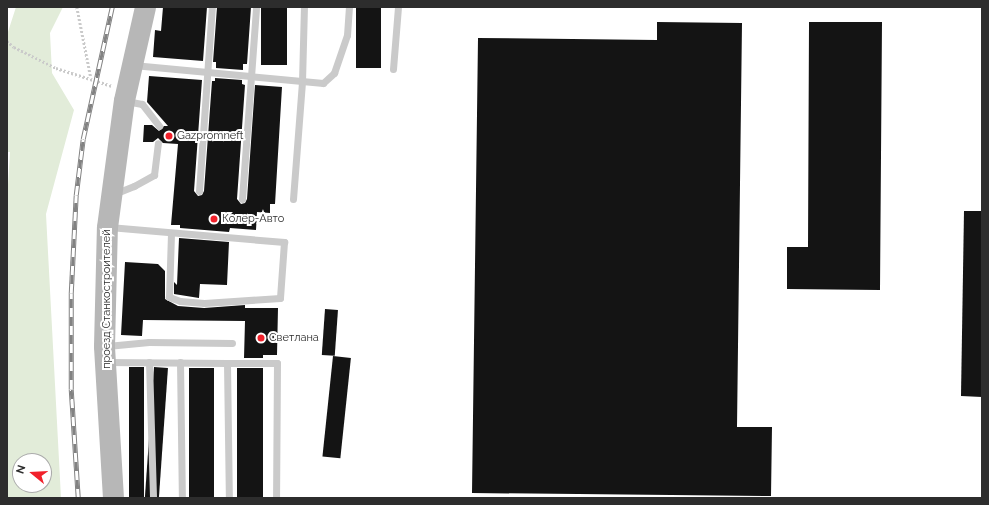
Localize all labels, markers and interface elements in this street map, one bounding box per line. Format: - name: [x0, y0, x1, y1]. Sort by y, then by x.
- place label: Gazpromneft: [177, 129, 244, 143]
- marker: Gazpromneft: [164, 131, 174, 141]
- place label: Колер-Авто: [222, 212, 284, 226]
- marker: Колер-Авто: [209, 214, 219, 224]
- street label: проезд Станкостроителей: [100, 229, 114, 369]
- place label: Светлана: [269, 331, 319, 345]
- marker: Светлана: [256, 333, 266, 343]
- north arrow: [12, 453, 52, 493]
- text: N: [14, 463, 29, 475]

